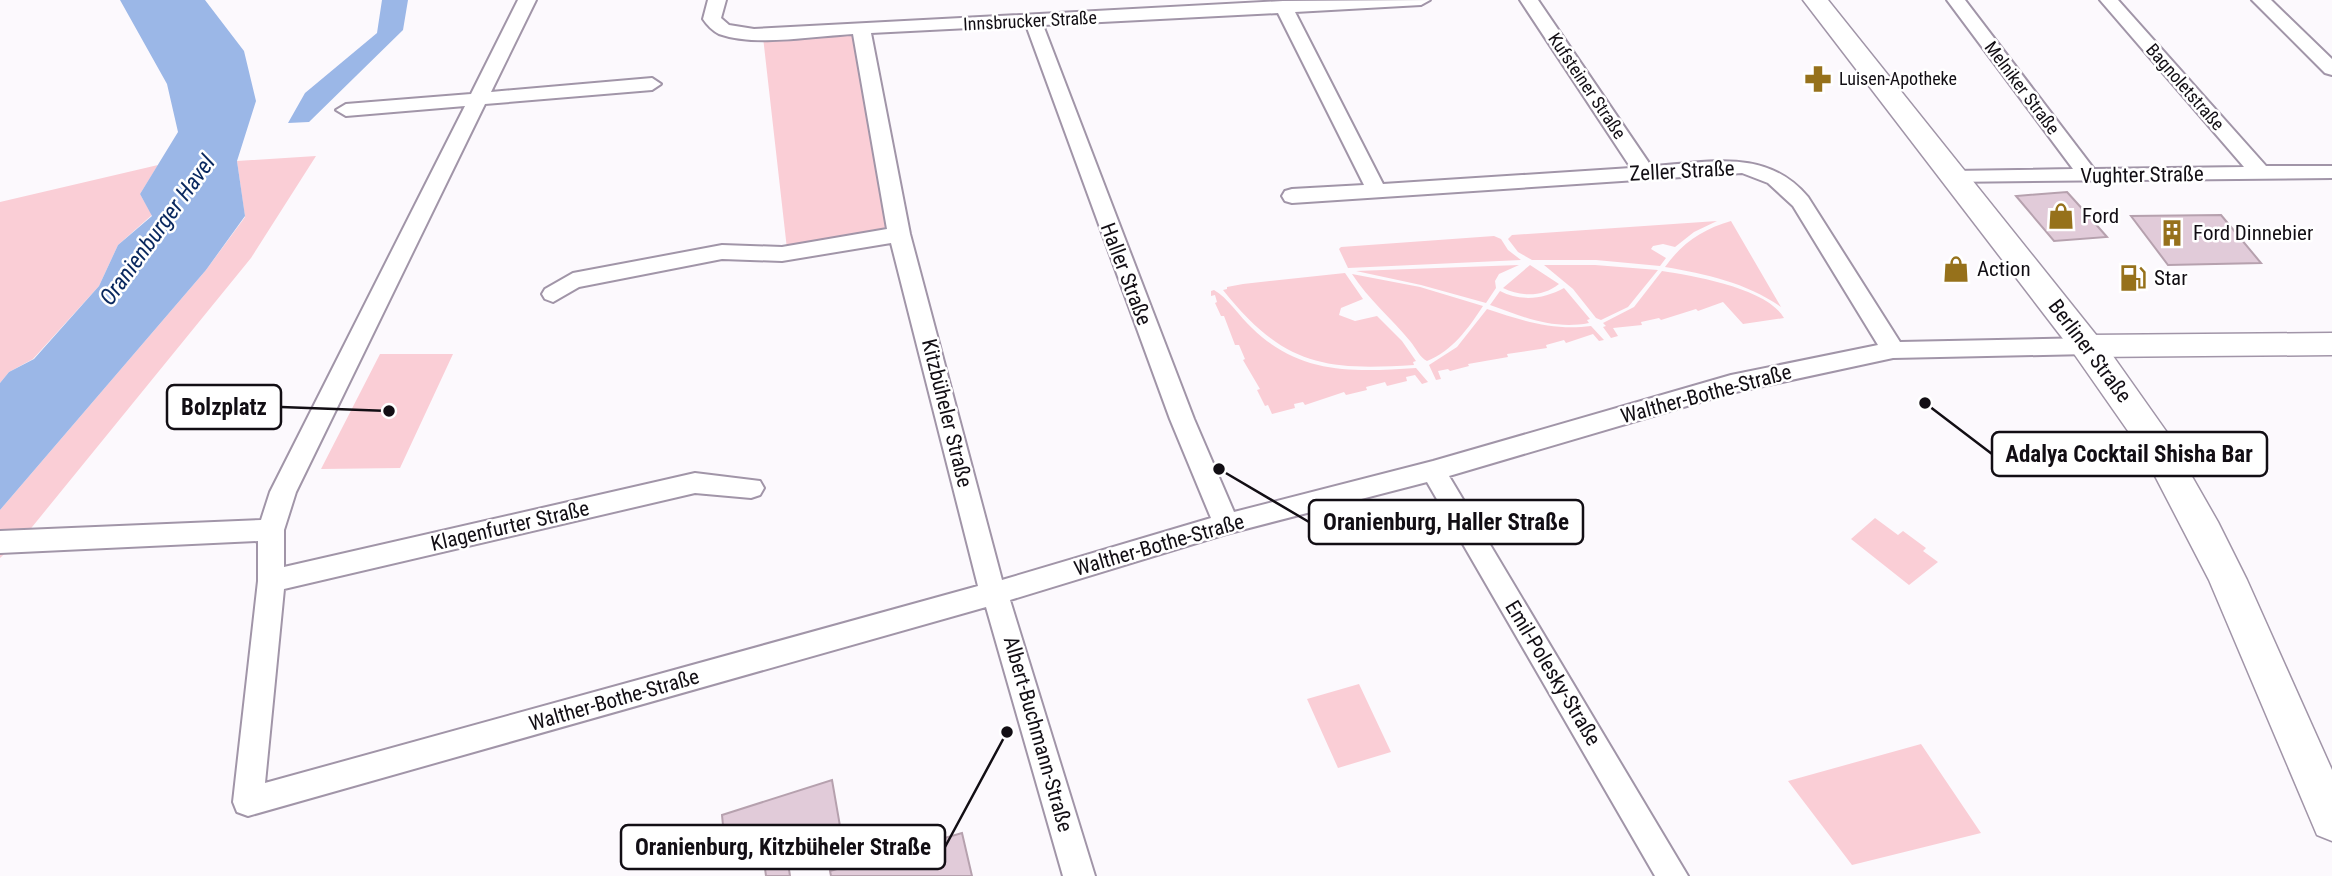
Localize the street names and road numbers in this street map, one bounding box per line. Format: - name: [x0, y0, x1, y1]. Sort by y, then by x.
- street label: Innsbrucker Straße: [963, 7, 1097, 34]
- street label: Kufsteiner Straße: [1544, 29, 1631, 143]
- street label: Melniker Straße: [1981, 37, 2064, 138]
- street label: Bagnoletstraße: [2142, 39, 2229, 134]
- street label: Zeller Straße: [1629, 156, 1735, 186]
- street label: Vughter Straße: [2080, 162, 2204, 188]
- street label: Haller Straße: [1095, 219, 1157, 329]
- street label: Berliner Straße: [2044, 295, 2137, 407]
- street label: Kitzbüheler Straße: [917, 336, 977, 490]
- street label: Walther-Bothe-Straße: [1618, 360, 1794, 428]
- street label: Klagenfurter Straße: [429, 496, 592, 556]
- street label: Walther-Bothe-Straße: [1071, 509, 1247, 581]
- street label: Emil-Polesky-Straße: [1500, 596, 1606, 750]
- street label: Albert-Buchmann-Straße: [999, 633, 1077, 835]
- street label: Walther-Bothe-Straße: [526, 664, 702, 736]

